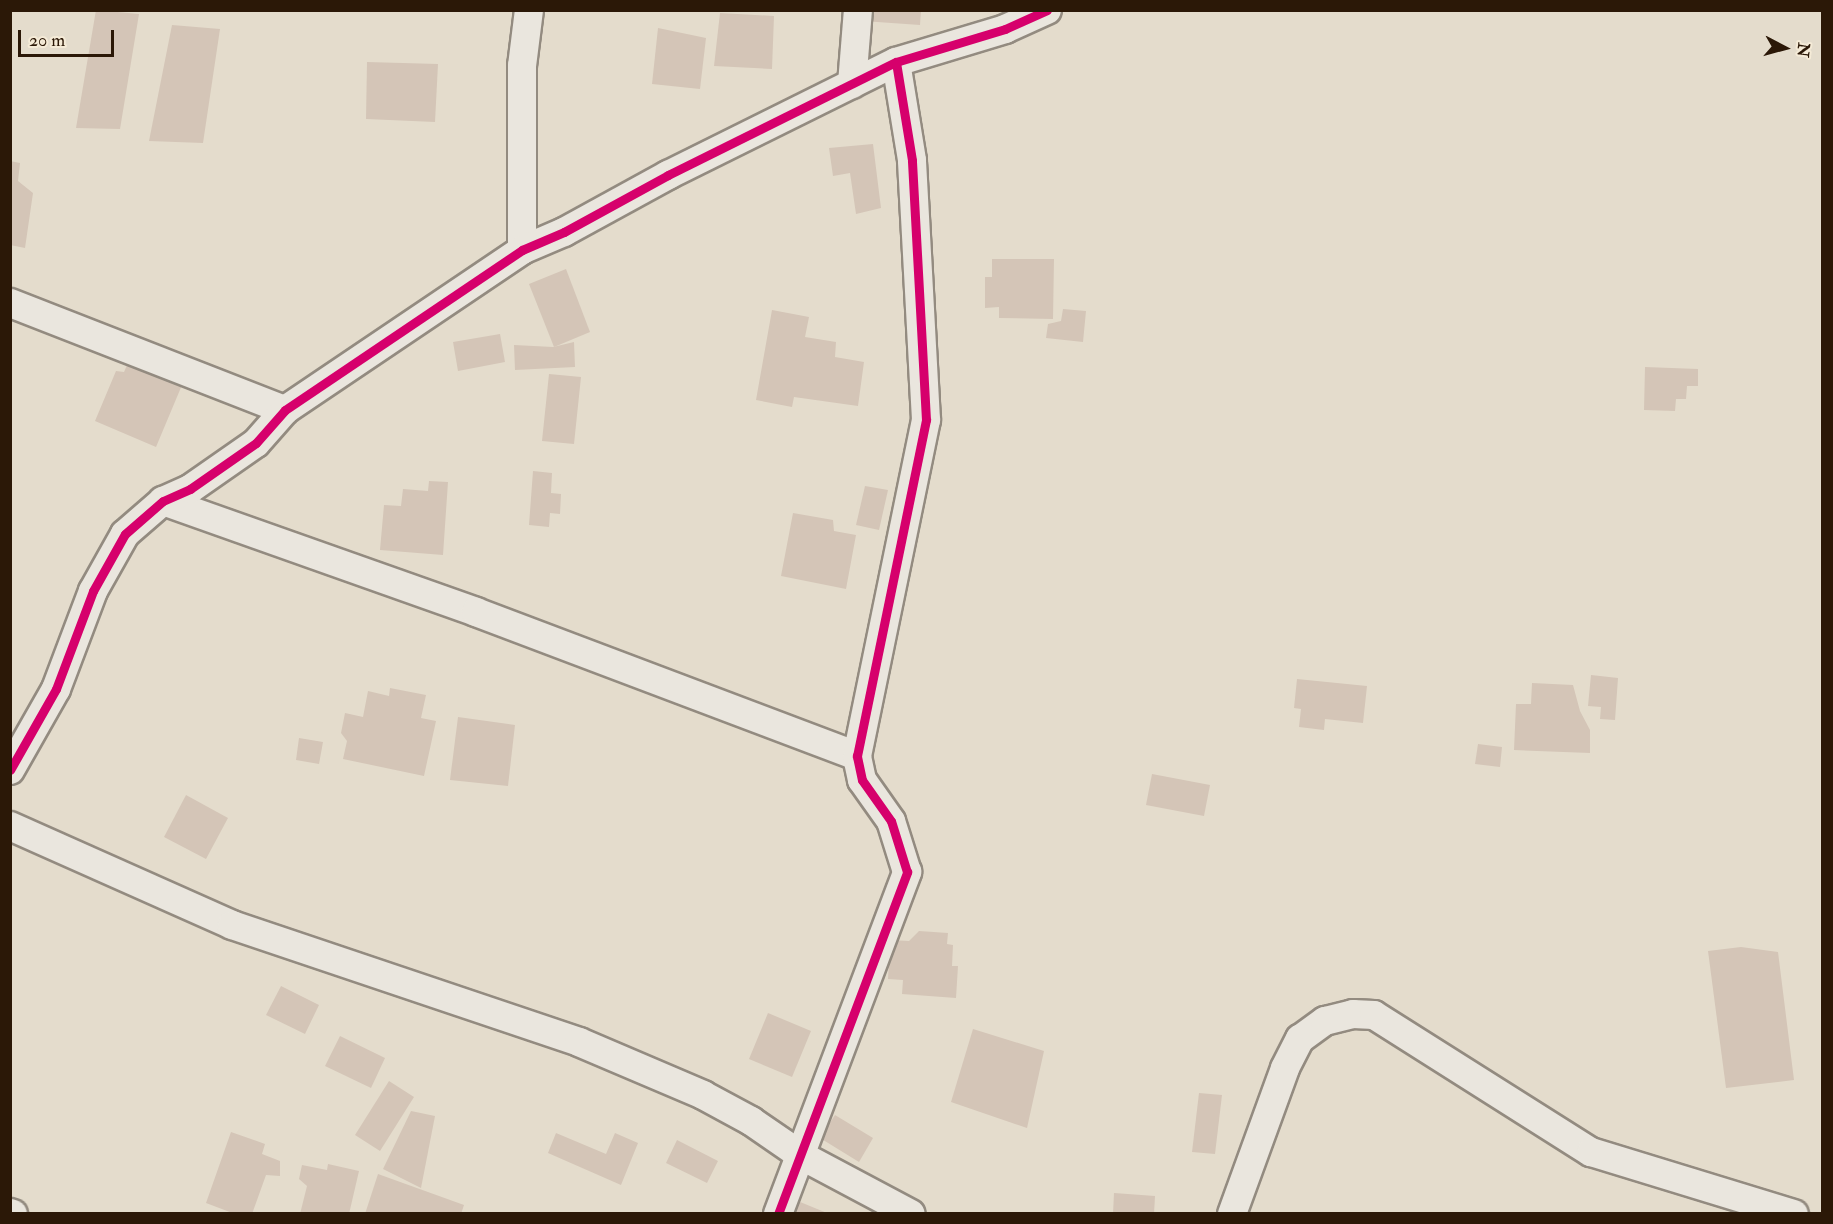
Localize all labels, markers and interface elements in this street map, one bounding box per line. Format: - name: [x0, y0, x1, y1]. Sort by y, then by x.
- scale bar: [21, 18, 117, 56]
- north arrow: [1755, 18, 1815, 78]
- text: 20 m: [29, 29, 65, 52]
- text: N: [1792, 42, 1814, 58]

